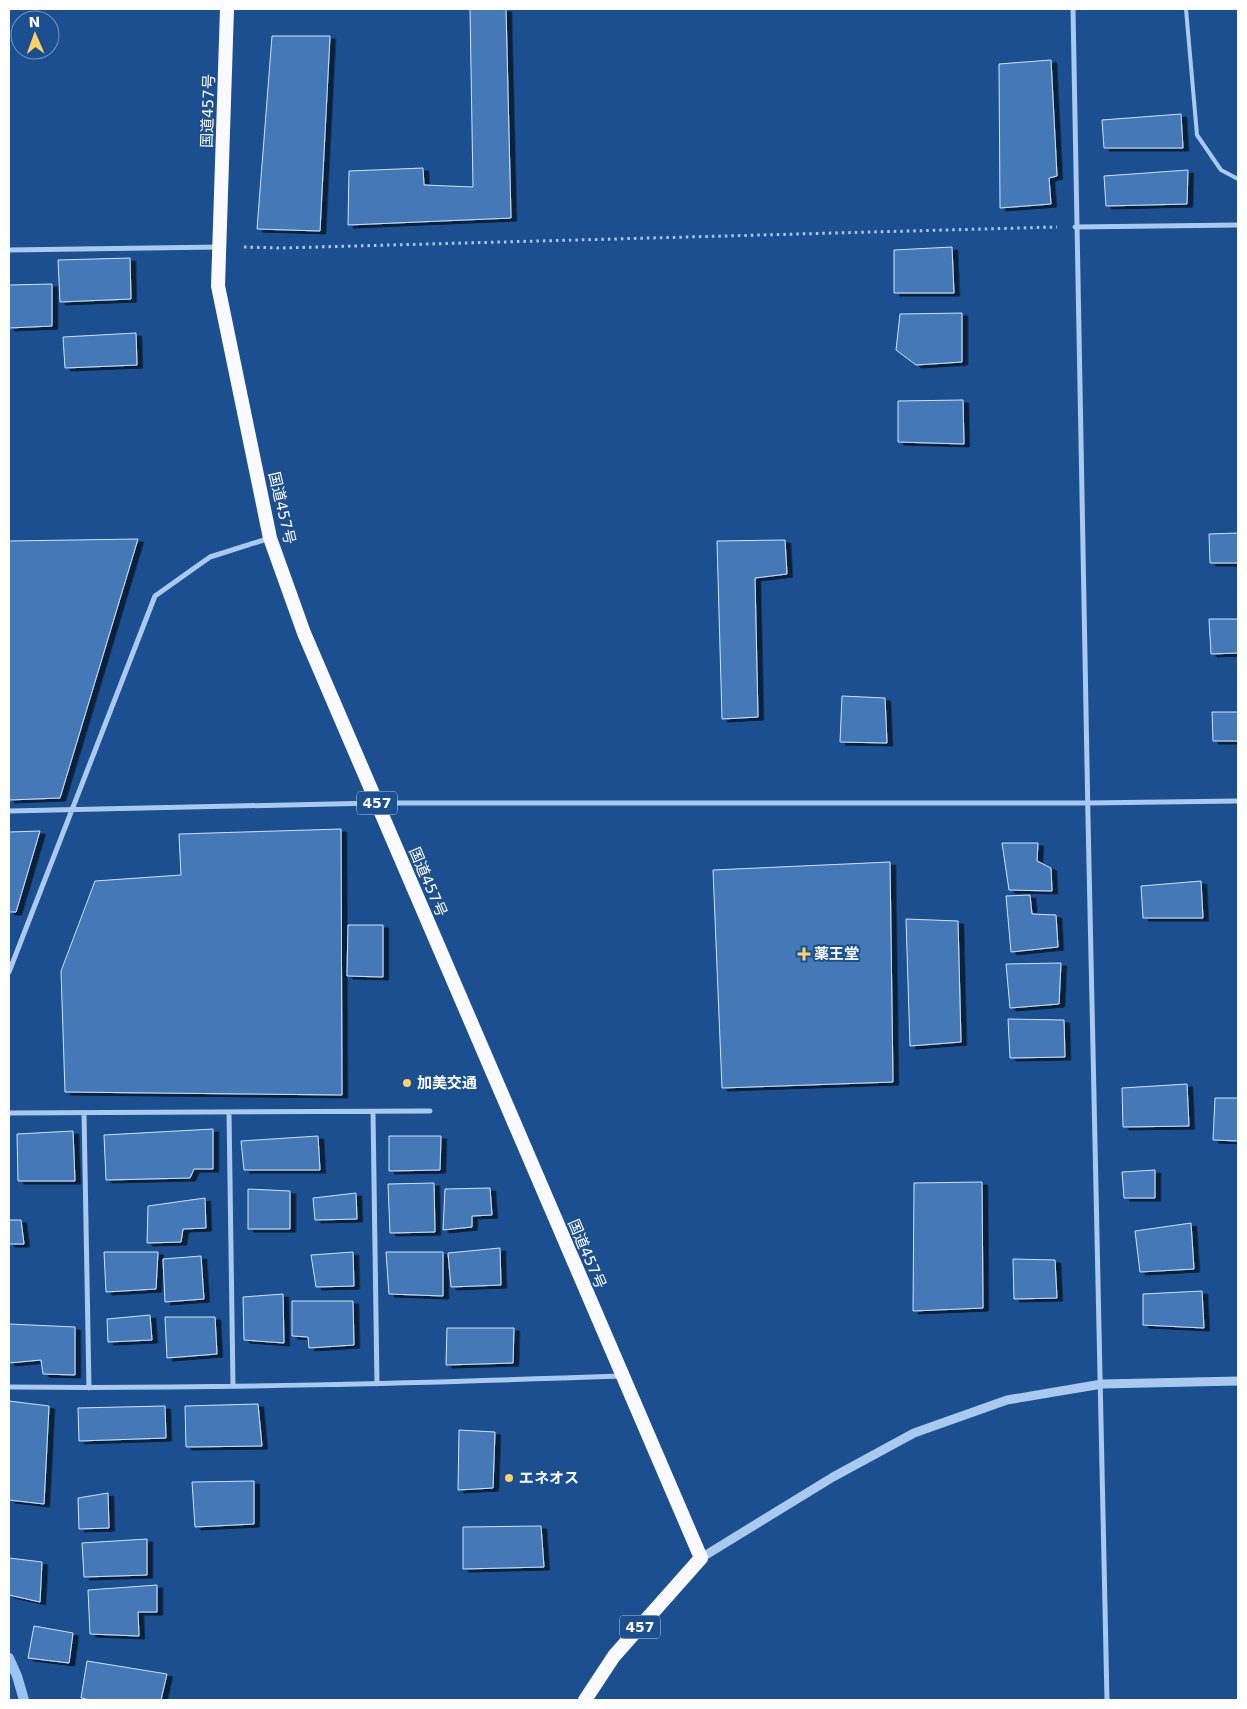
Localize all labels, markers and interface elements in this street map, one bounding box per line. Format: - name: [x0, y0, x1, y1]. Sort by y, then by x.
- north arrow: [10, 10, 60, 60]
- text: N: [28, 14, 41, 30]
- street label: 国道457号: [198, 74, 218, 148]
- street label: 国道457号: [265, 470, 299, 546]
- road number: 457: [357, 791, 397, 814]
- street label: 国道457号: [405, 845, 451, 919]
- place label: 薬王堂: [814, 945, 859, 963]
- marker: 薬王堂: [798, 948, 810, 960]
- place label: 加美交通: [417, 1074, 477, 1092]
- marker: 加美交通: [401, 1077, 413, 1089]
- street label: 国道457号: [564, 1217, 610, 1291]
- place label: エネオス: [519, 1469, 579, 1487]
- marker: エネオス: [503, 1472, 515, 1484]
- road number: 457: [620, 1615, 660, 1638]

